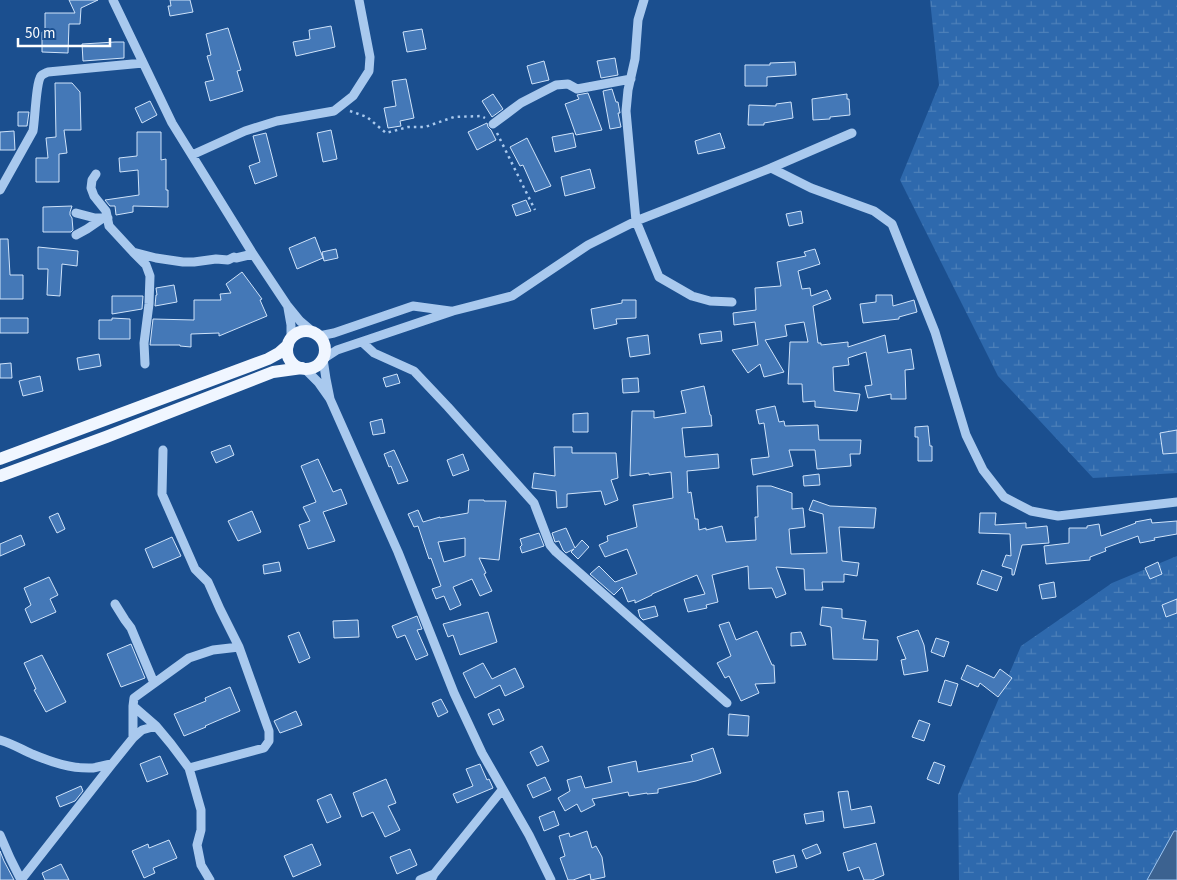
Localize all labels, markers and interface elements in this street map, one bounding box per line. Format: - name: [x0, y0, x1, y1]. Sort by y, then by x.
- scale bar: [18, 15, 110, 47]
- text: 50 m: [25, 23, 55, 44]

